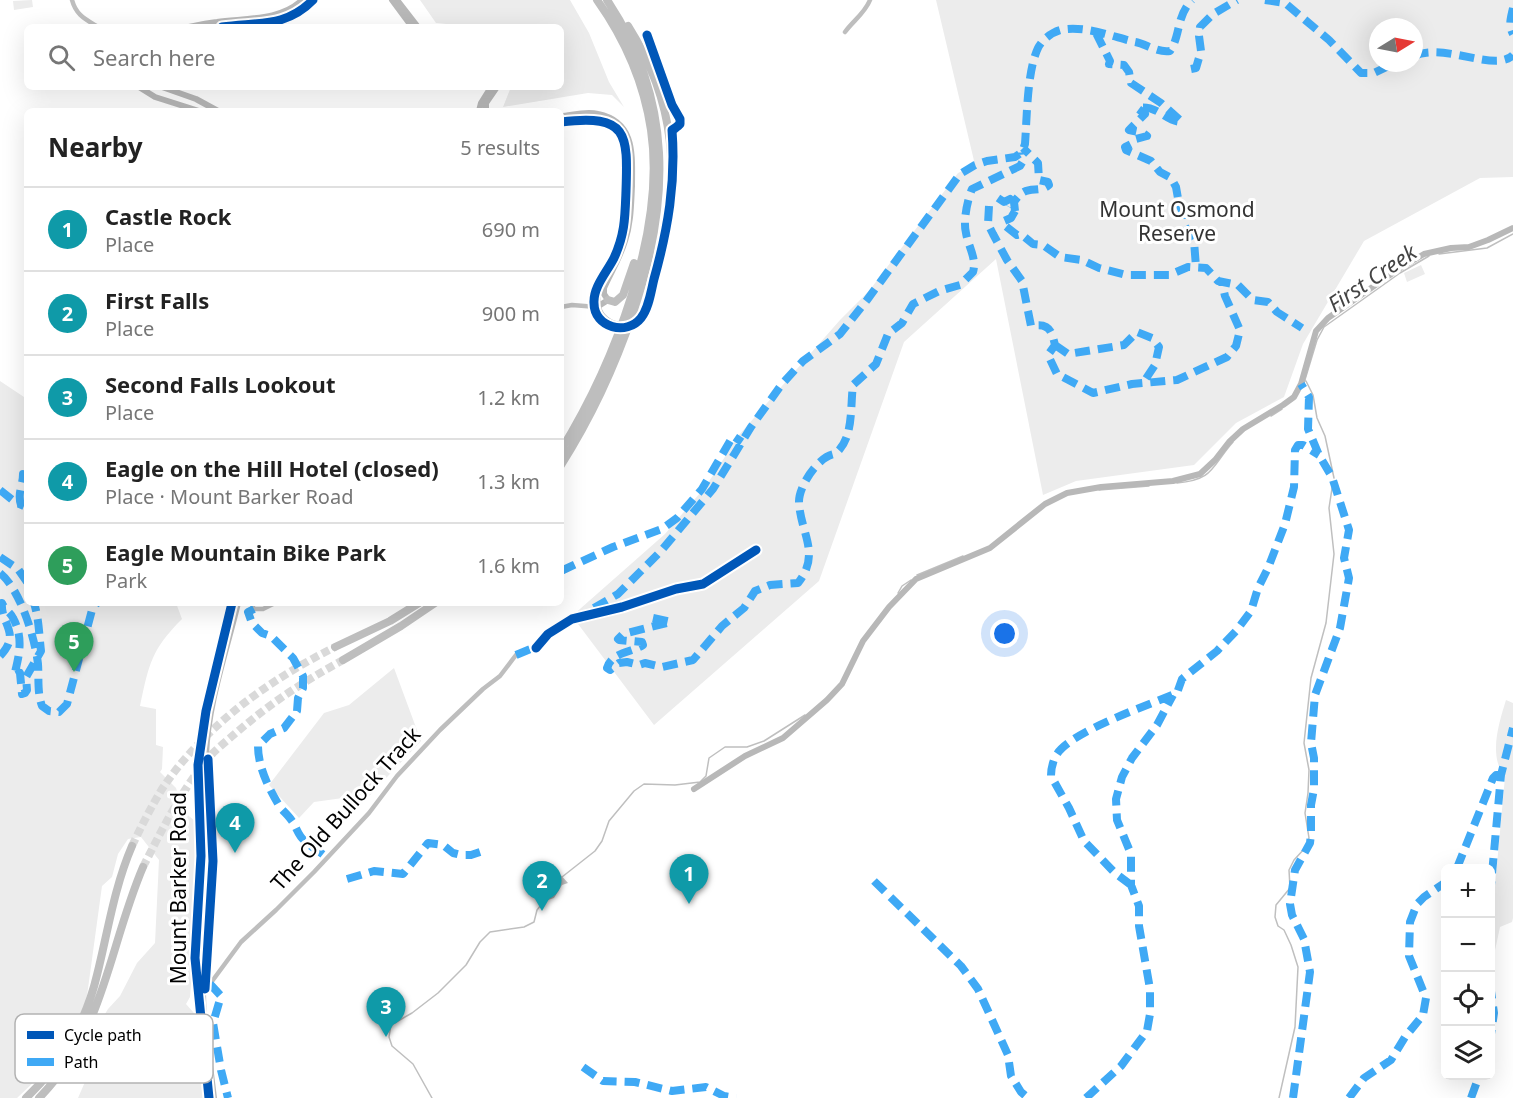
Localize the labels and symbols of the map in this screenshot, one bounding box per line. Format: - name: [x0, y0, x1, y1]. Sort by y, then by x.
- north arrow: [1369, 18, 1423, 72]
- park label: Mount Osmond Reserve: [1099, 195, 1255, 247]
- water label: First Creek: [1321, 236, 1423, 318]
- your location: [990, 619, 1019, 648]
- pin: 5: [54, 622, 94, 672]
- street label: The Old Bullock Track: [264, 720, 427, 896]
- street label: Mount Barker Road: [164, 792, 192, 984]
- pin: 4: [216, 804, 254, 853]
- pin: 1: [670, 854, 708, 904]
- pin: 2: [522, 862, 562, 911]
- pin: 3: [366, 988, 406, 1037]
- legend: [15, 1014, 213, 1083]
- text: Cycle path: [64, 1024, 142, 1046]
- text: Path: [64, 1051, 98, 1073]

